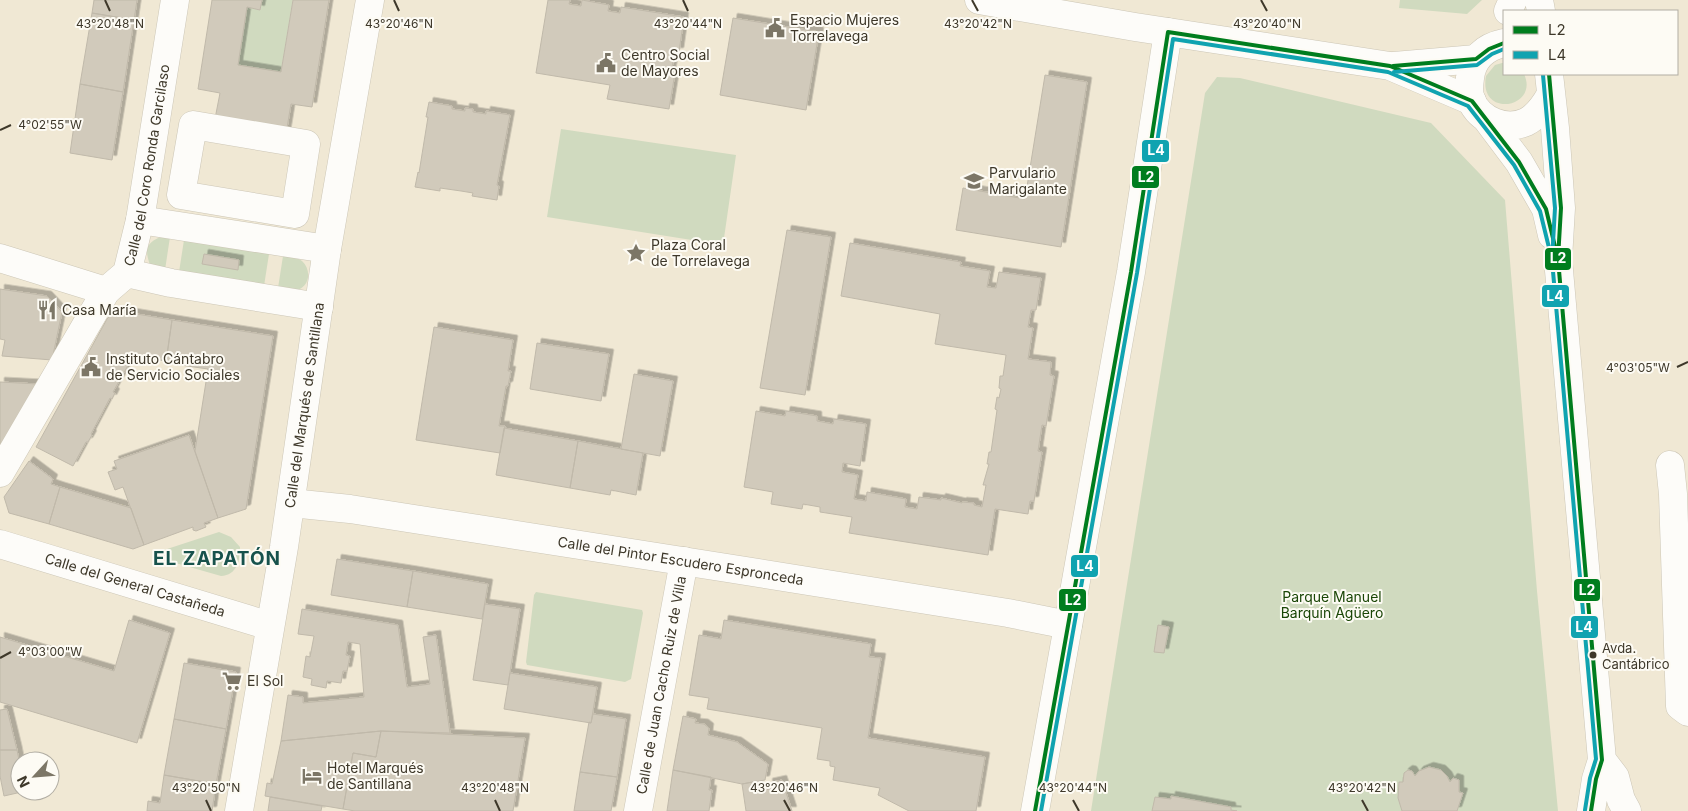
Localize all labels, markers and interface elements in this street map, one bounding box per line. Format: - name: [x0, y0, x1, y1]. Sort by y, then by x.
- legend: [1503, 10, 1678, 75]
- place label: Espacio Mujeres Torrelavega: [790, 11, 899, 44]
- text: 43°20'48"N: [76, 16, 144, 31]
- text: 43°20'46"N: [365, 16, 433, 31]
- text: 43°20'44"N: [654, 16, 722, 31]
- text: 43°20'42"N: [944, 16, 1012, 31]
- text: 43°20'40"N: [1233, 16, 1301, 31]
- public building icon: Espacio Mujeres Torrelavega: [764, 17, 786, 39]
- text: L2: [1548, 20, 1566, 39]
- text: L4: [1548, 45, 1566, 64]
- place label: Centro Social de Mayores: [621, 46, 710, 79]
- public building icon: Centro Social de Mayores: [595, 52, 617, 74]
- street label: Calle del Coro Ronda Garcilaso: [120, 63, 173, 268]
- text: 4°02'55"W: [18, 117, 82, 132]
- line badge: L4: [1141, 139, 1170, 163]
- text: L4: [1147, 141, 1165, 158]
- place label: Parvulario Marigalante: [989, 164, 1067, 197]
- line badge: L2: [1131, 165, 1160, 189]
- text: L2: [1138, 168, 1155, 185]
- school or university icon: Parvulario Marigalante: [963, 170, 985, 192]
- place label: Plaza Coral de Torrelavega: [651, 236, 750, 269]
- place icon: Plaza Coral de Torrelavega: [625, 242, 647, 264]
- line badge: L2: [1544, 247, 1572, 271]
- text: L2: [1550, 249, 1567, 266]
- line badge: L4: [1541, 284, 1570, 308]
- text: L4: [1546, 287, 1564, 304]
- restaurant icon: Casa María: [36, 299, 58, 321]
- place label: Casa María: [62, 301, 137, 318]
- street label: Calle del Marqués de Santillana: [281, 301, 327, 509]
- place label: Instituto Cántabro de Servicio Sociales: [106, 350, 240, 383]
- public building icon: Instituto Cántabro de Servicio Sociales: [80, 356, 102, 378]
- text: 4°03'05"W: [1606, 360, 1670, 375]
- street label: Calle del Pintor Escudero Espronceda: [557, 533, 805, 588]
- district label: EL ZAPATÓN: [153, 547, 281, 570]
- street label: Calle del General Castañeda: [43, 549, 227, 620]
- line badge: L4: [1070, 554, 1099, 578]
- text: L4: [1076, 557, 1094, 574]
- street label: Calle de Juan Cacho Ruiz de Villa: [632, 575, 689, 796]
- line badge: L2: [1573, 578, 1601, 602]
- text: L2: [1579, 581, 1596, 598]
- line badge: L2: [1058, 588, 1087, 612]
- park label: Parque Manuel Barquín Agüero: [1281, 588, 1383, 621]
- text: L2: [1065, 591, 1082, 608]
- line badge: L4: [1570, 615, 1599, 639]
- text: L4: [1575, 618, 1593, 635]
- place label: Avda. Cantábrico: [1602, 640, 1670, 672]
- text: 4°03'00"W: [18, 644, 82, 659]
- marker: Avda. Cantábrico: [1588, 650, 1598, 660]
- supermarket icon: El Sol: [221, 670, 243, 692]
- place label: El Sol: [247, 672, 284, 689]
- north arrow: [10, 751, 60, 801]
- place label: Hotel Marqués de Santillana: [327, 759, 424, 792]
- hotel icon: Hotel Marqués de Santillana: [301, 765, 323, 787]
- text: N: [13, 773, 33, 790]
- text: 43°20'50"N: [172, 780, 240, 795]
- text: 43°20'48"N: [461, 780, 529, 795]
- text: 43°20'46"N: [750, 780, 818, 795]
- text: 43°20'44"N: [1039, 780, 1107, 795]
- text: 43°20'42"N: [1328, 780, 1396, 795]

